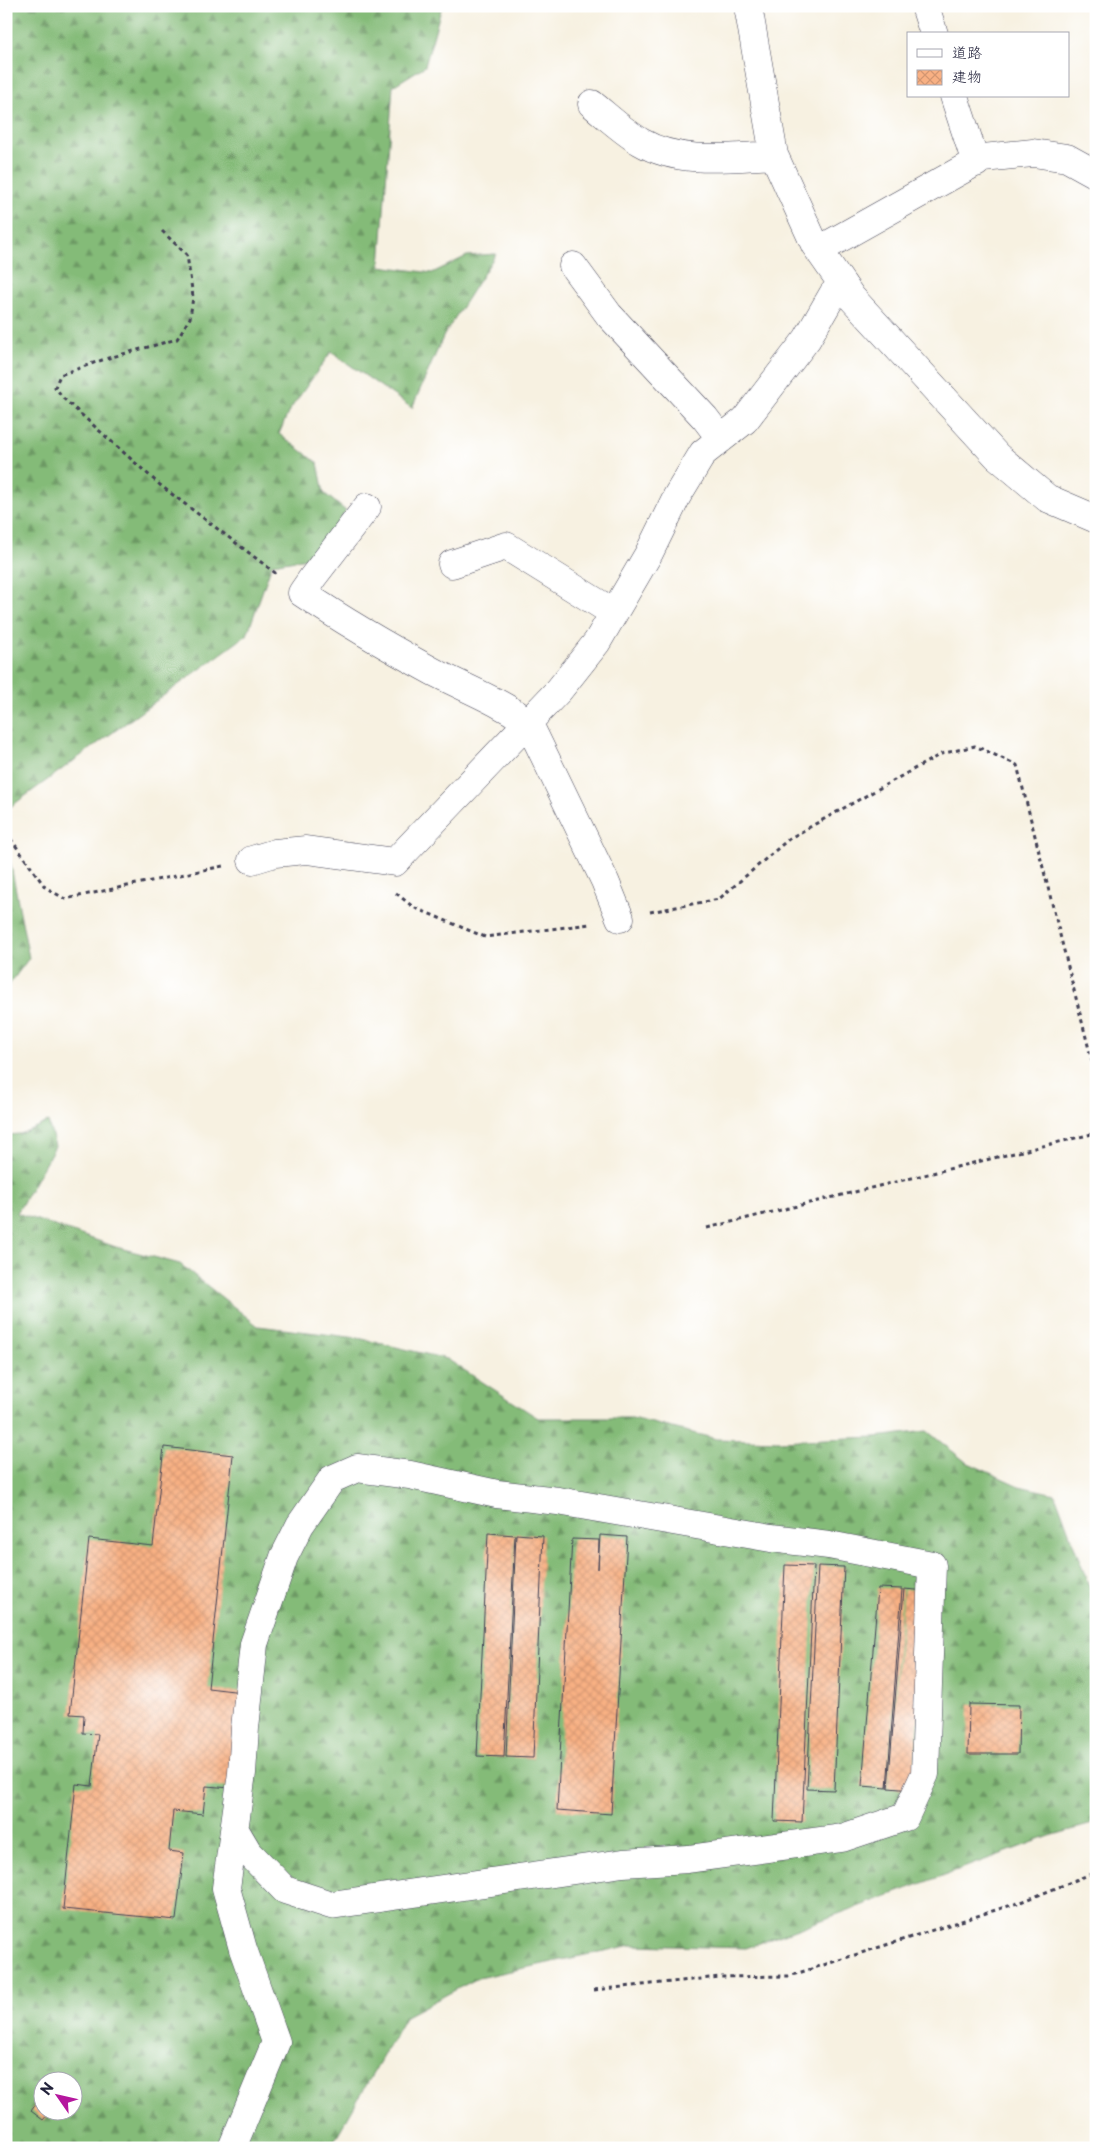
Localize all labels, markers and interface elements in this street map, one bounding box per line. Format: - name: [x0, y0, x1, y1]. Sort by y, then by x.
- legend: [907, 32, 1070, 98]
- text: 道路: [952, 40, 982, 63]
- text: 建物: [952, 64, 982, 87]
- north arrow: [32, 2072, 82, 2122]
- text: N: [35, 2078, 59, 2099]

